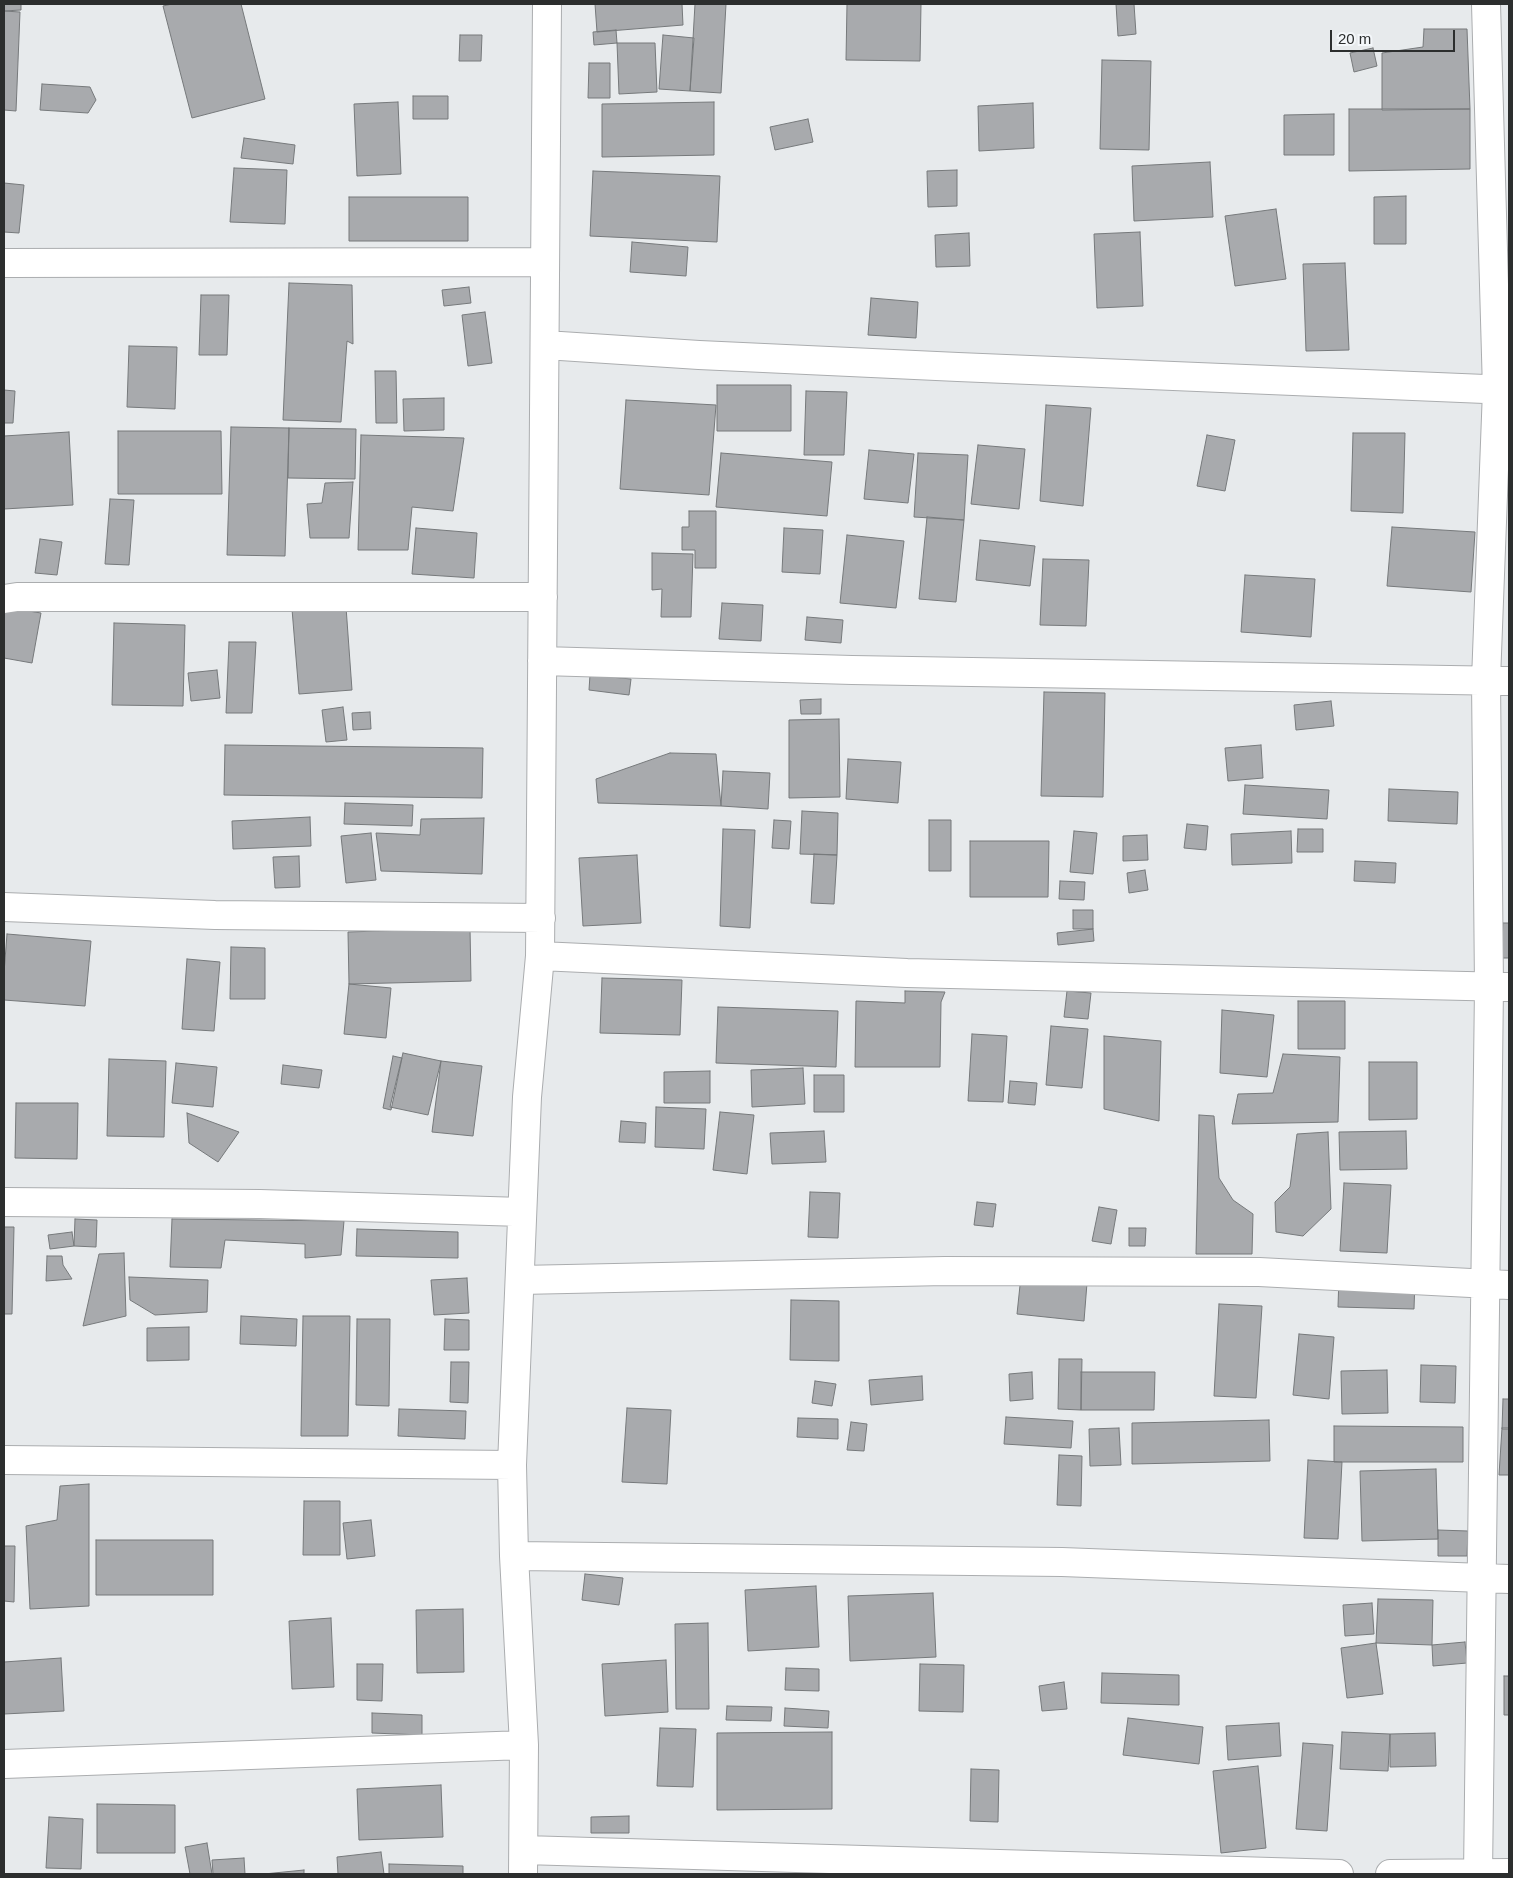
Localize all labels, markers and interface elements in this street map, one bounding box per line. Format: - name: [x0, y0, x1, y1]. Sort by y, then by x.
- scale bar: [1333, 20, 1458, 52]
- text: 20 m: [1338, 30, 1371, 47]

